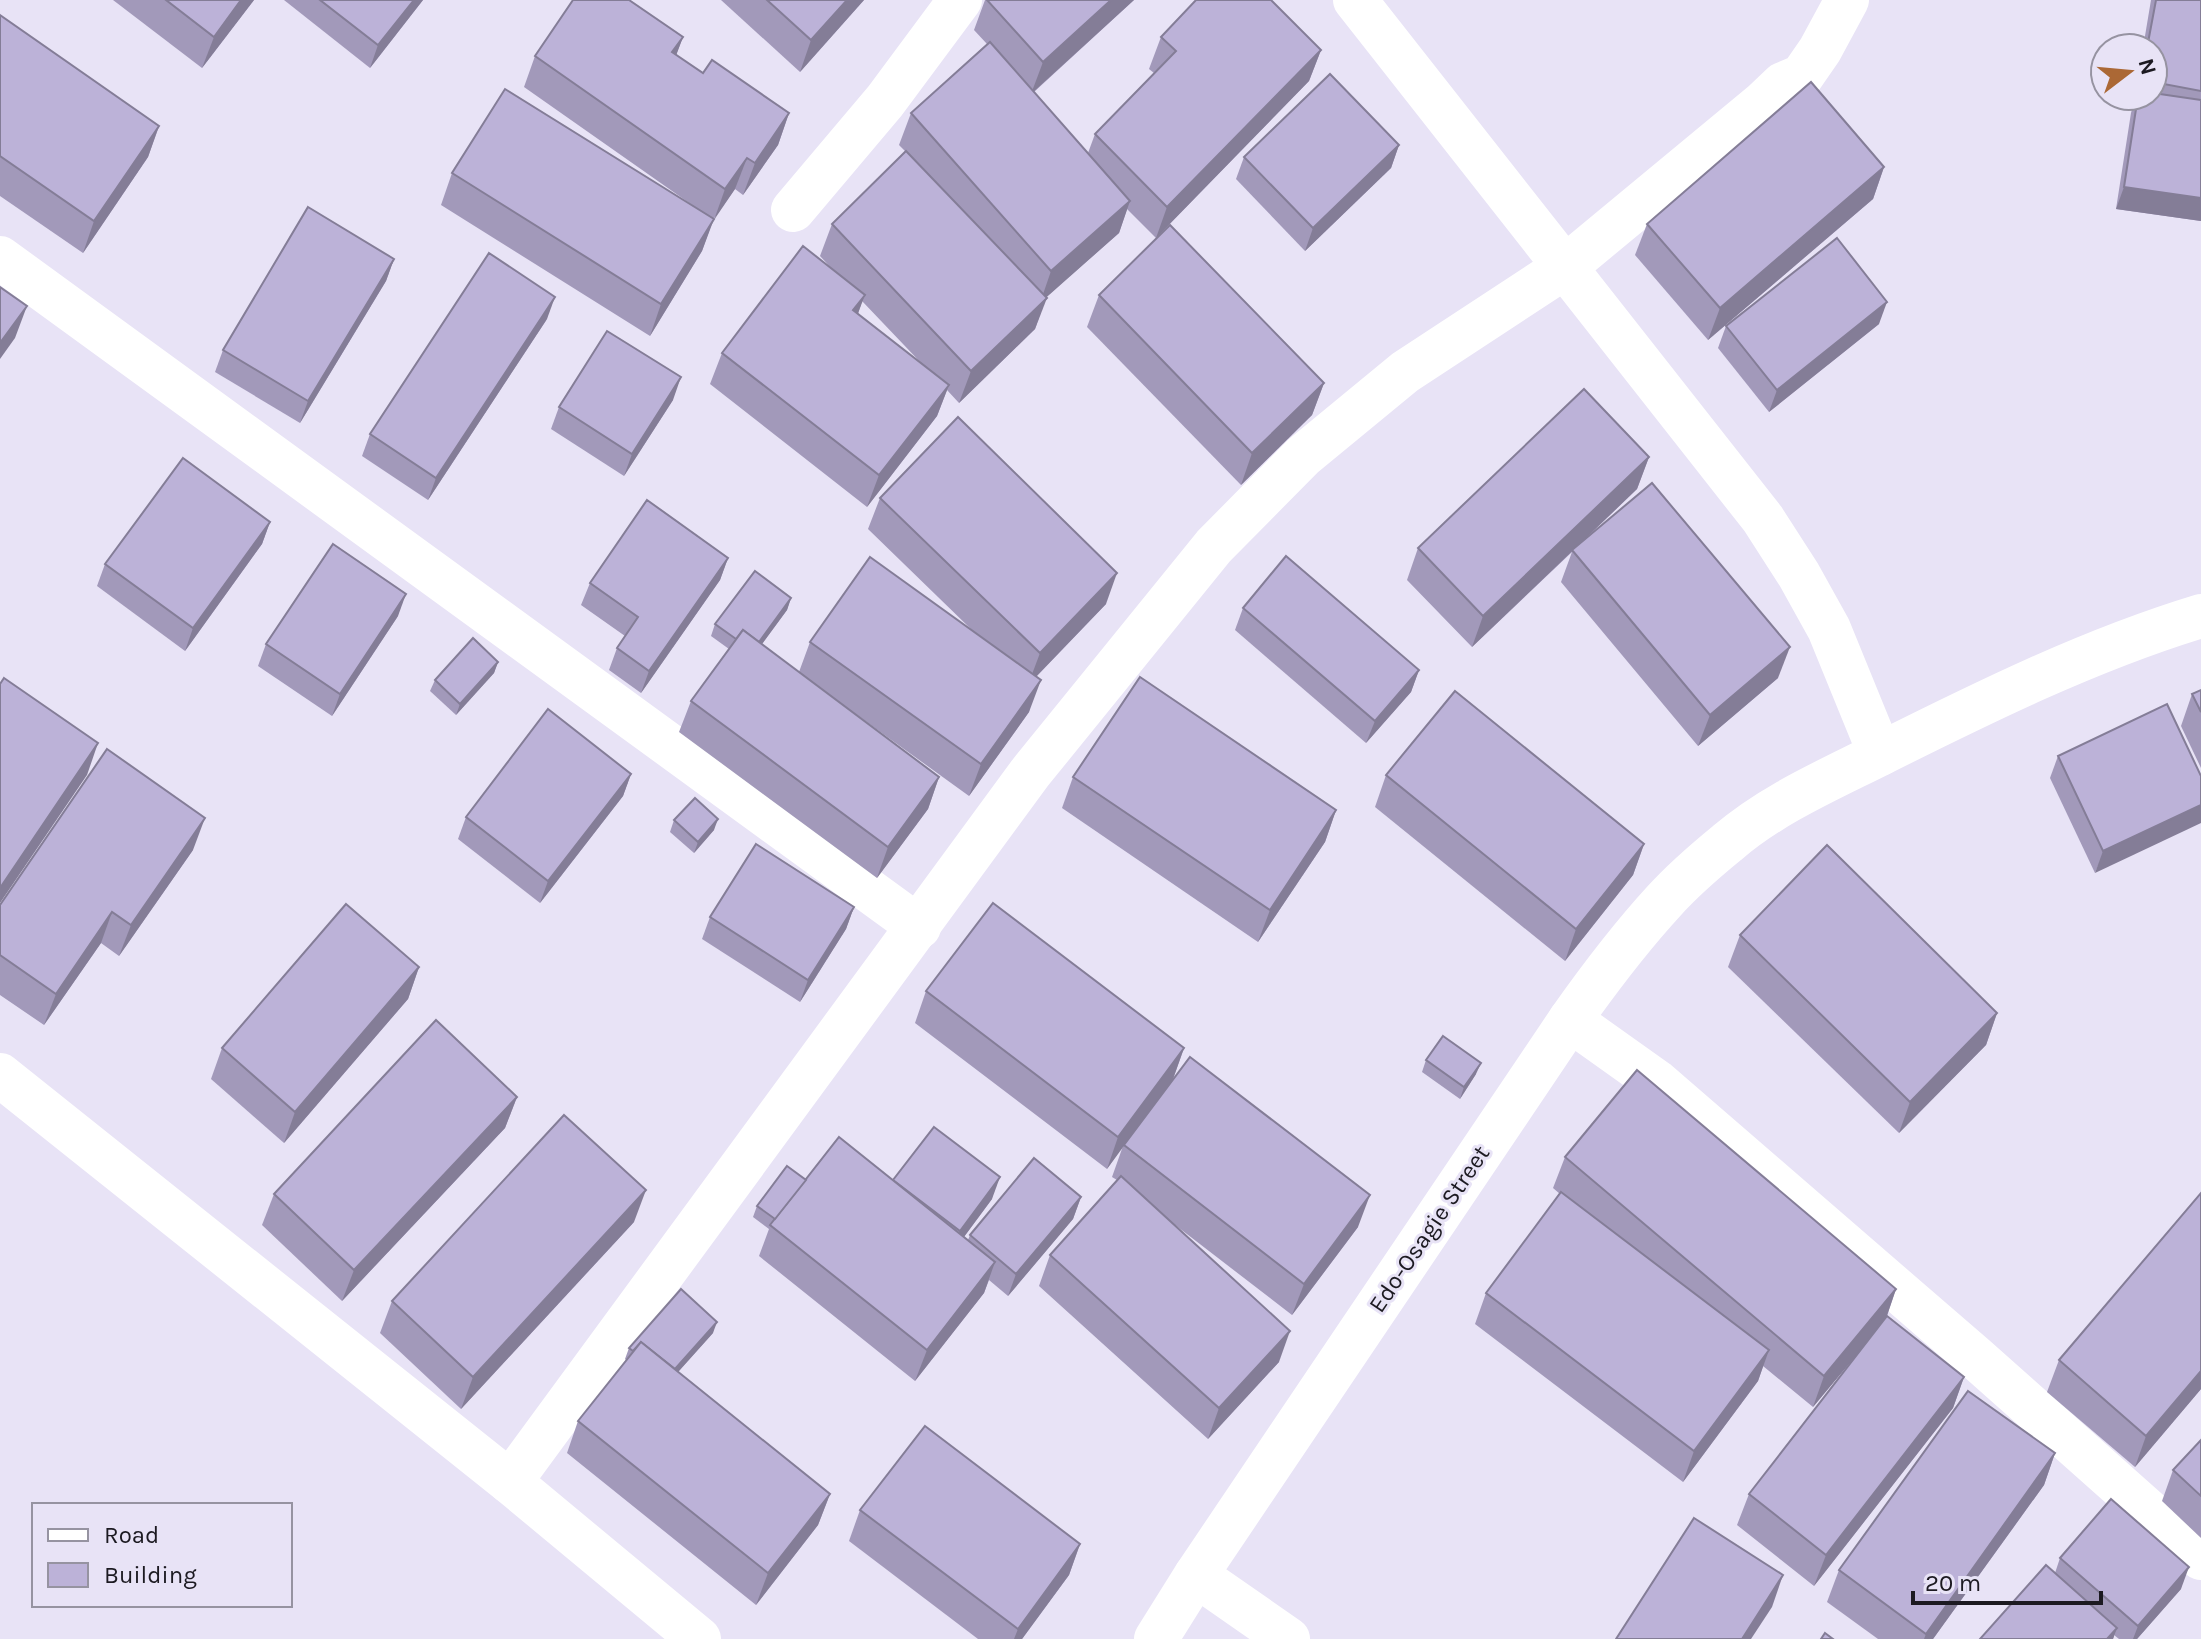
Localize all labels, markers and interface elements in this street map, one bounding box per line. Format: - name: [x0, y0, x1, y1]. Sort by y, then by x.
- north arrow: [2089, 32, 2169, 112]
- text: N: [2133, 56, 2162, 78]
- street label: Edo-Osagie Street: [1363, 1140, 1495, 1318]
- legend: [32, 1503, 292, 1607]
- text: Road: [104, 1521, 159, 1549]
- scale bar: [1913, 1555, 2101, 1605]
- text: Building: [104, 1561, 197, 1589]
- text: 20 m: [1925, 1569, 1981, 1597]

